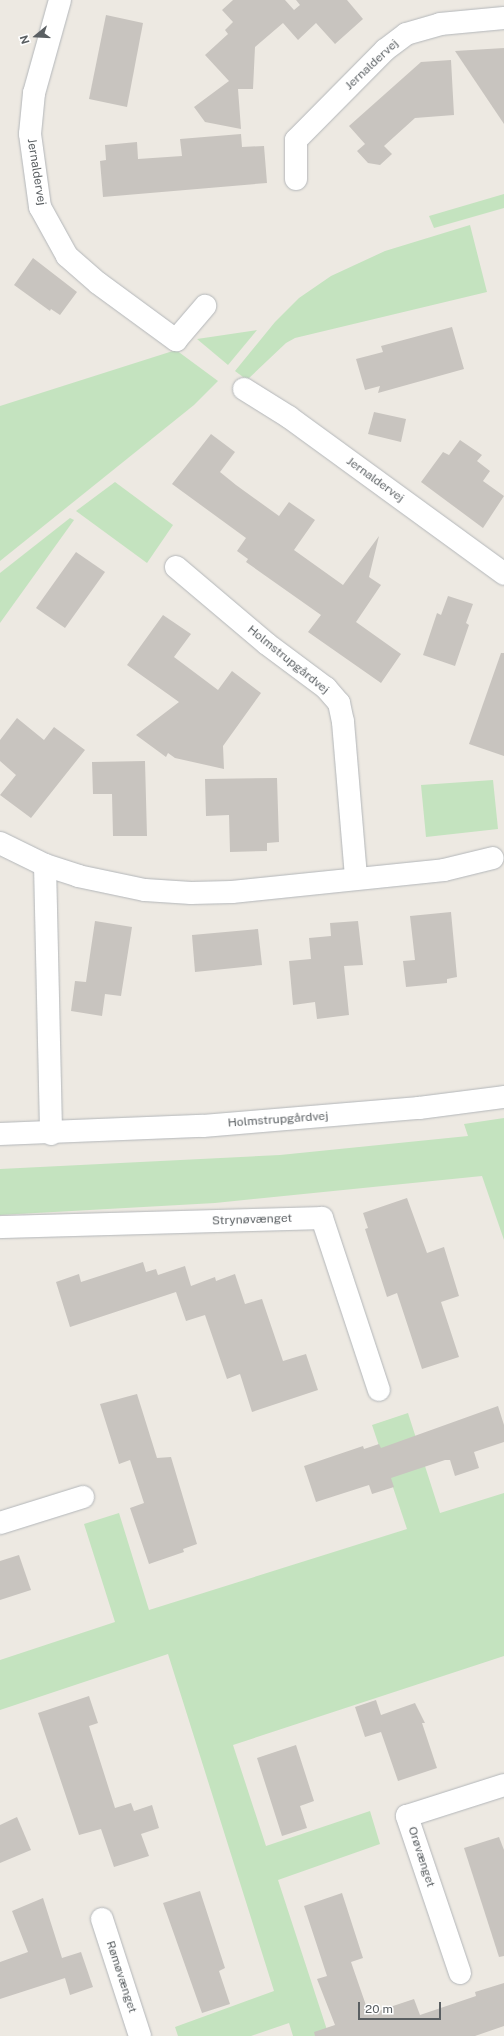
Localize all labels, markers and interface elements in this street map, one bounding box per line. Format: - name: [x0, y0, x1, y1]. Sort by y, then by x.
- north arrow: [16, 16, 56, 56]
- text: N: [18, 34, 32, 46]
- street label: Jernaldervej: [342, 37, 402, 93]
- street label: Jernaldervej: [24, 137, 48, 207]
- street label: Jernaldervej: [343, 454, 407, 506]
- street label: Holmstrupgårdvej: [244, 623, 332, 697]
- street label: Holmstrupgårdvej: [227, 1109, 329, 1131]
- street label: Strynøvænget: [212, 1211, 292, 1229]
- street label: Orøvænget: [404, 1825, 438, 1889]
- street label: Rømøvænget: [103, 1939, 139, 2015]
- scale bar: [360, 1994, 443, 2020]
- text: 20 m: [365, 2002, 393, 2016]

